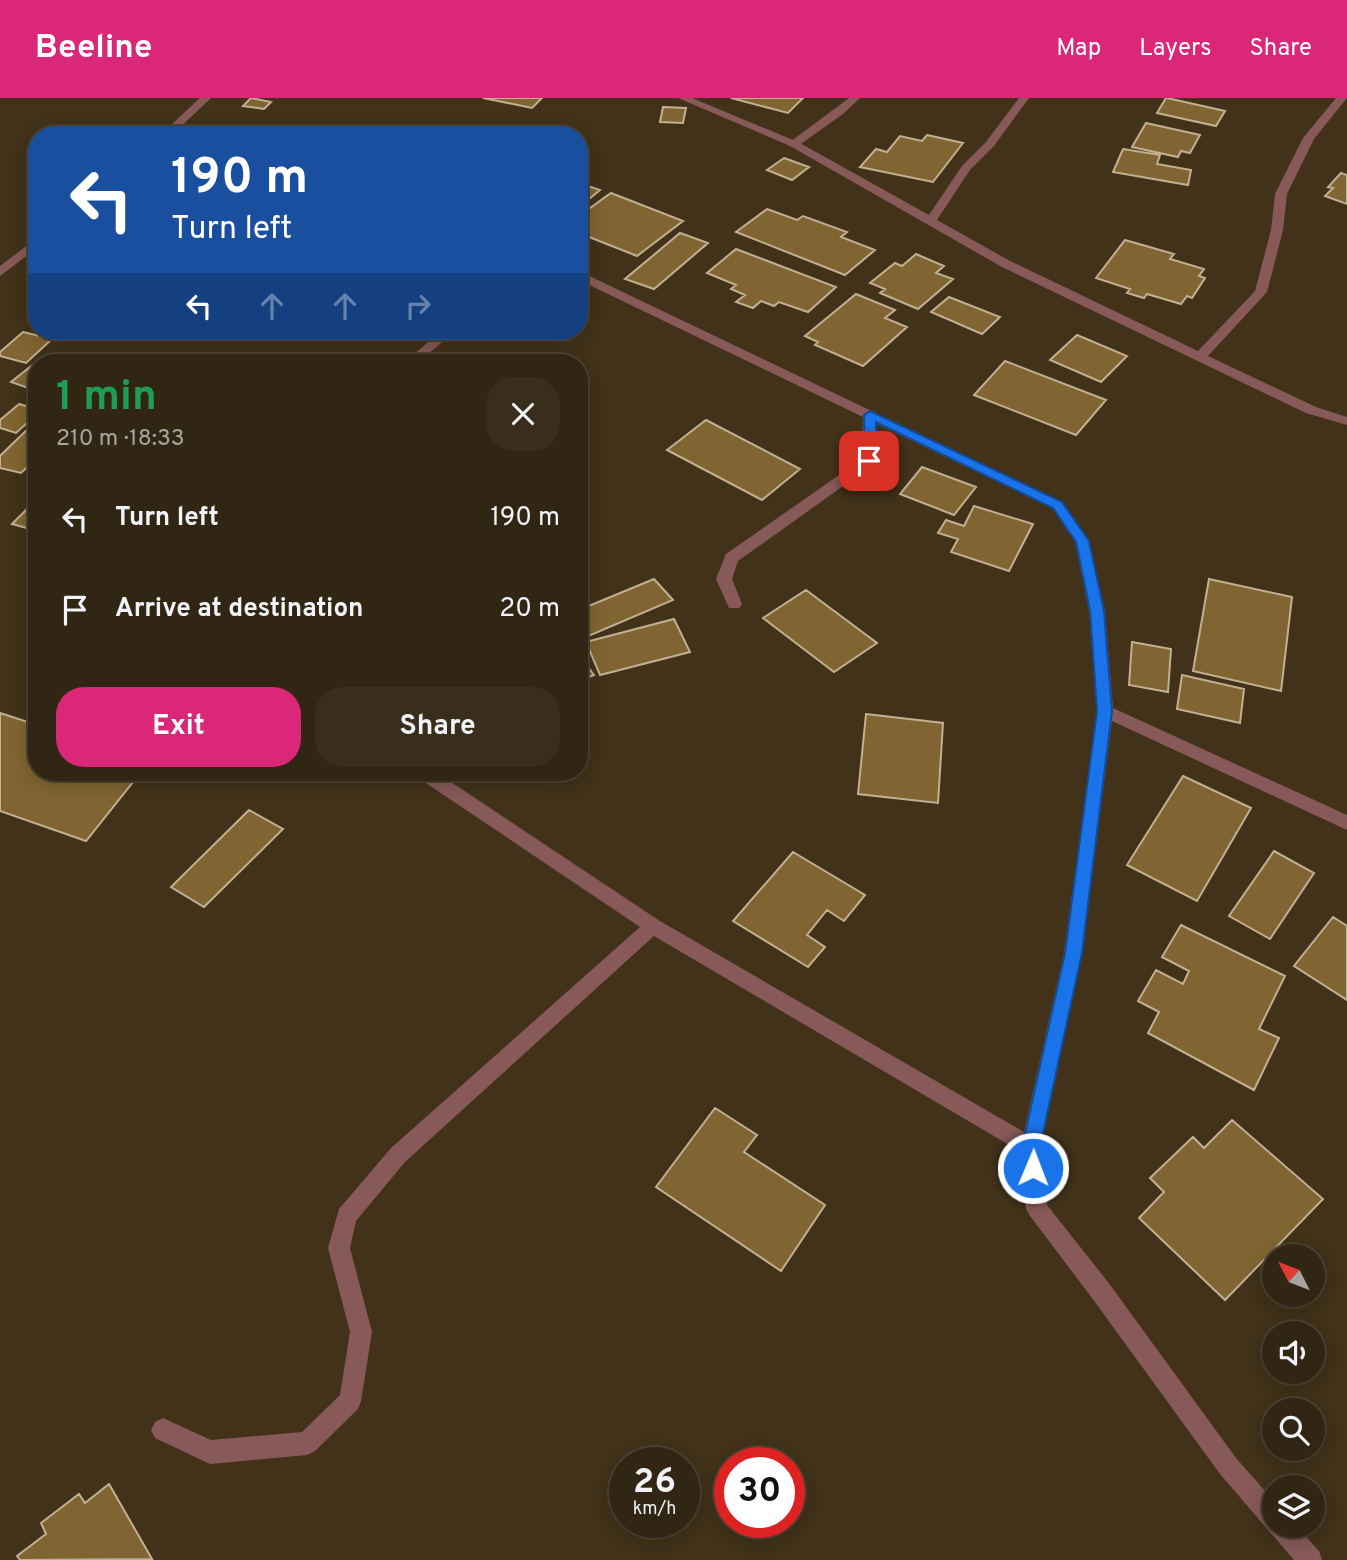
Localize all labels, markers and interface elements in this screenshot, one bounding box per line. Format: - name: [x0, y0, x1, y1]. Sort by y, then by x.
- text: Beeline: [35, 28, 152, 70]
- text: Map: [1056, 34, 1101, 64]
- text: Layers: [1139, 34, 1211, 64]
- text: Share: [1249, 34, 1312, 64]
- text: 190 m: [171, 149, 308, 211]
- icon: left: [56, 154, 147, 245]
- text: Turn left: [171, 210, 292, 250]
- icon: left: [180, 287, 218, 325]
- icon: ahead: [253, 287, 291, 325]
- icon: ahead: [326, 287, 364, 325]
- icon: right: [399, 287, 437, 325]
- text: 1 min: [56, 372, 157, 425]
- button: close: [486, 377, 560, 451]
- text: 210 m · 18:33: [56, 425, 185, 454]
- pin: [839, 431, 899, 491]
- icon: arrive: [850, 442, 888, 480]
- icon: left: [56, 500, 94, 538]
- text: Turn left: [115, 502, 219, 535]
- text: 190 m: [490, 502, 560, 535]
- icon: arrive: [56, 591, 94, 629]
- text: Arrive at destination: [115, 593, 363, 626]
- text: 20 m: [499, 593, 560, 626]
- button: Exit: [56, 687, 301, 767]
- button: Share: [315, 687, 560, 767]
- position arrow: [996, 1131, 1070, 1205]
- north arrow: [1262, 1244, 1325, 1307]
- map controls: [1262, 1244, 1325, 1538]
- button: sound: [1262, 1321, 1325, 1384]
- button: search: [1262, 1398, 1325, 1461]
- speed limit sign: 30: [714, 1447, 805, 1538]
- text: 26: [633, 1461, 676, 1505]
- button: layers: [1262, 1475, 1325, 1538]
- text: km/h: [633, 1498, 676, 1521]

